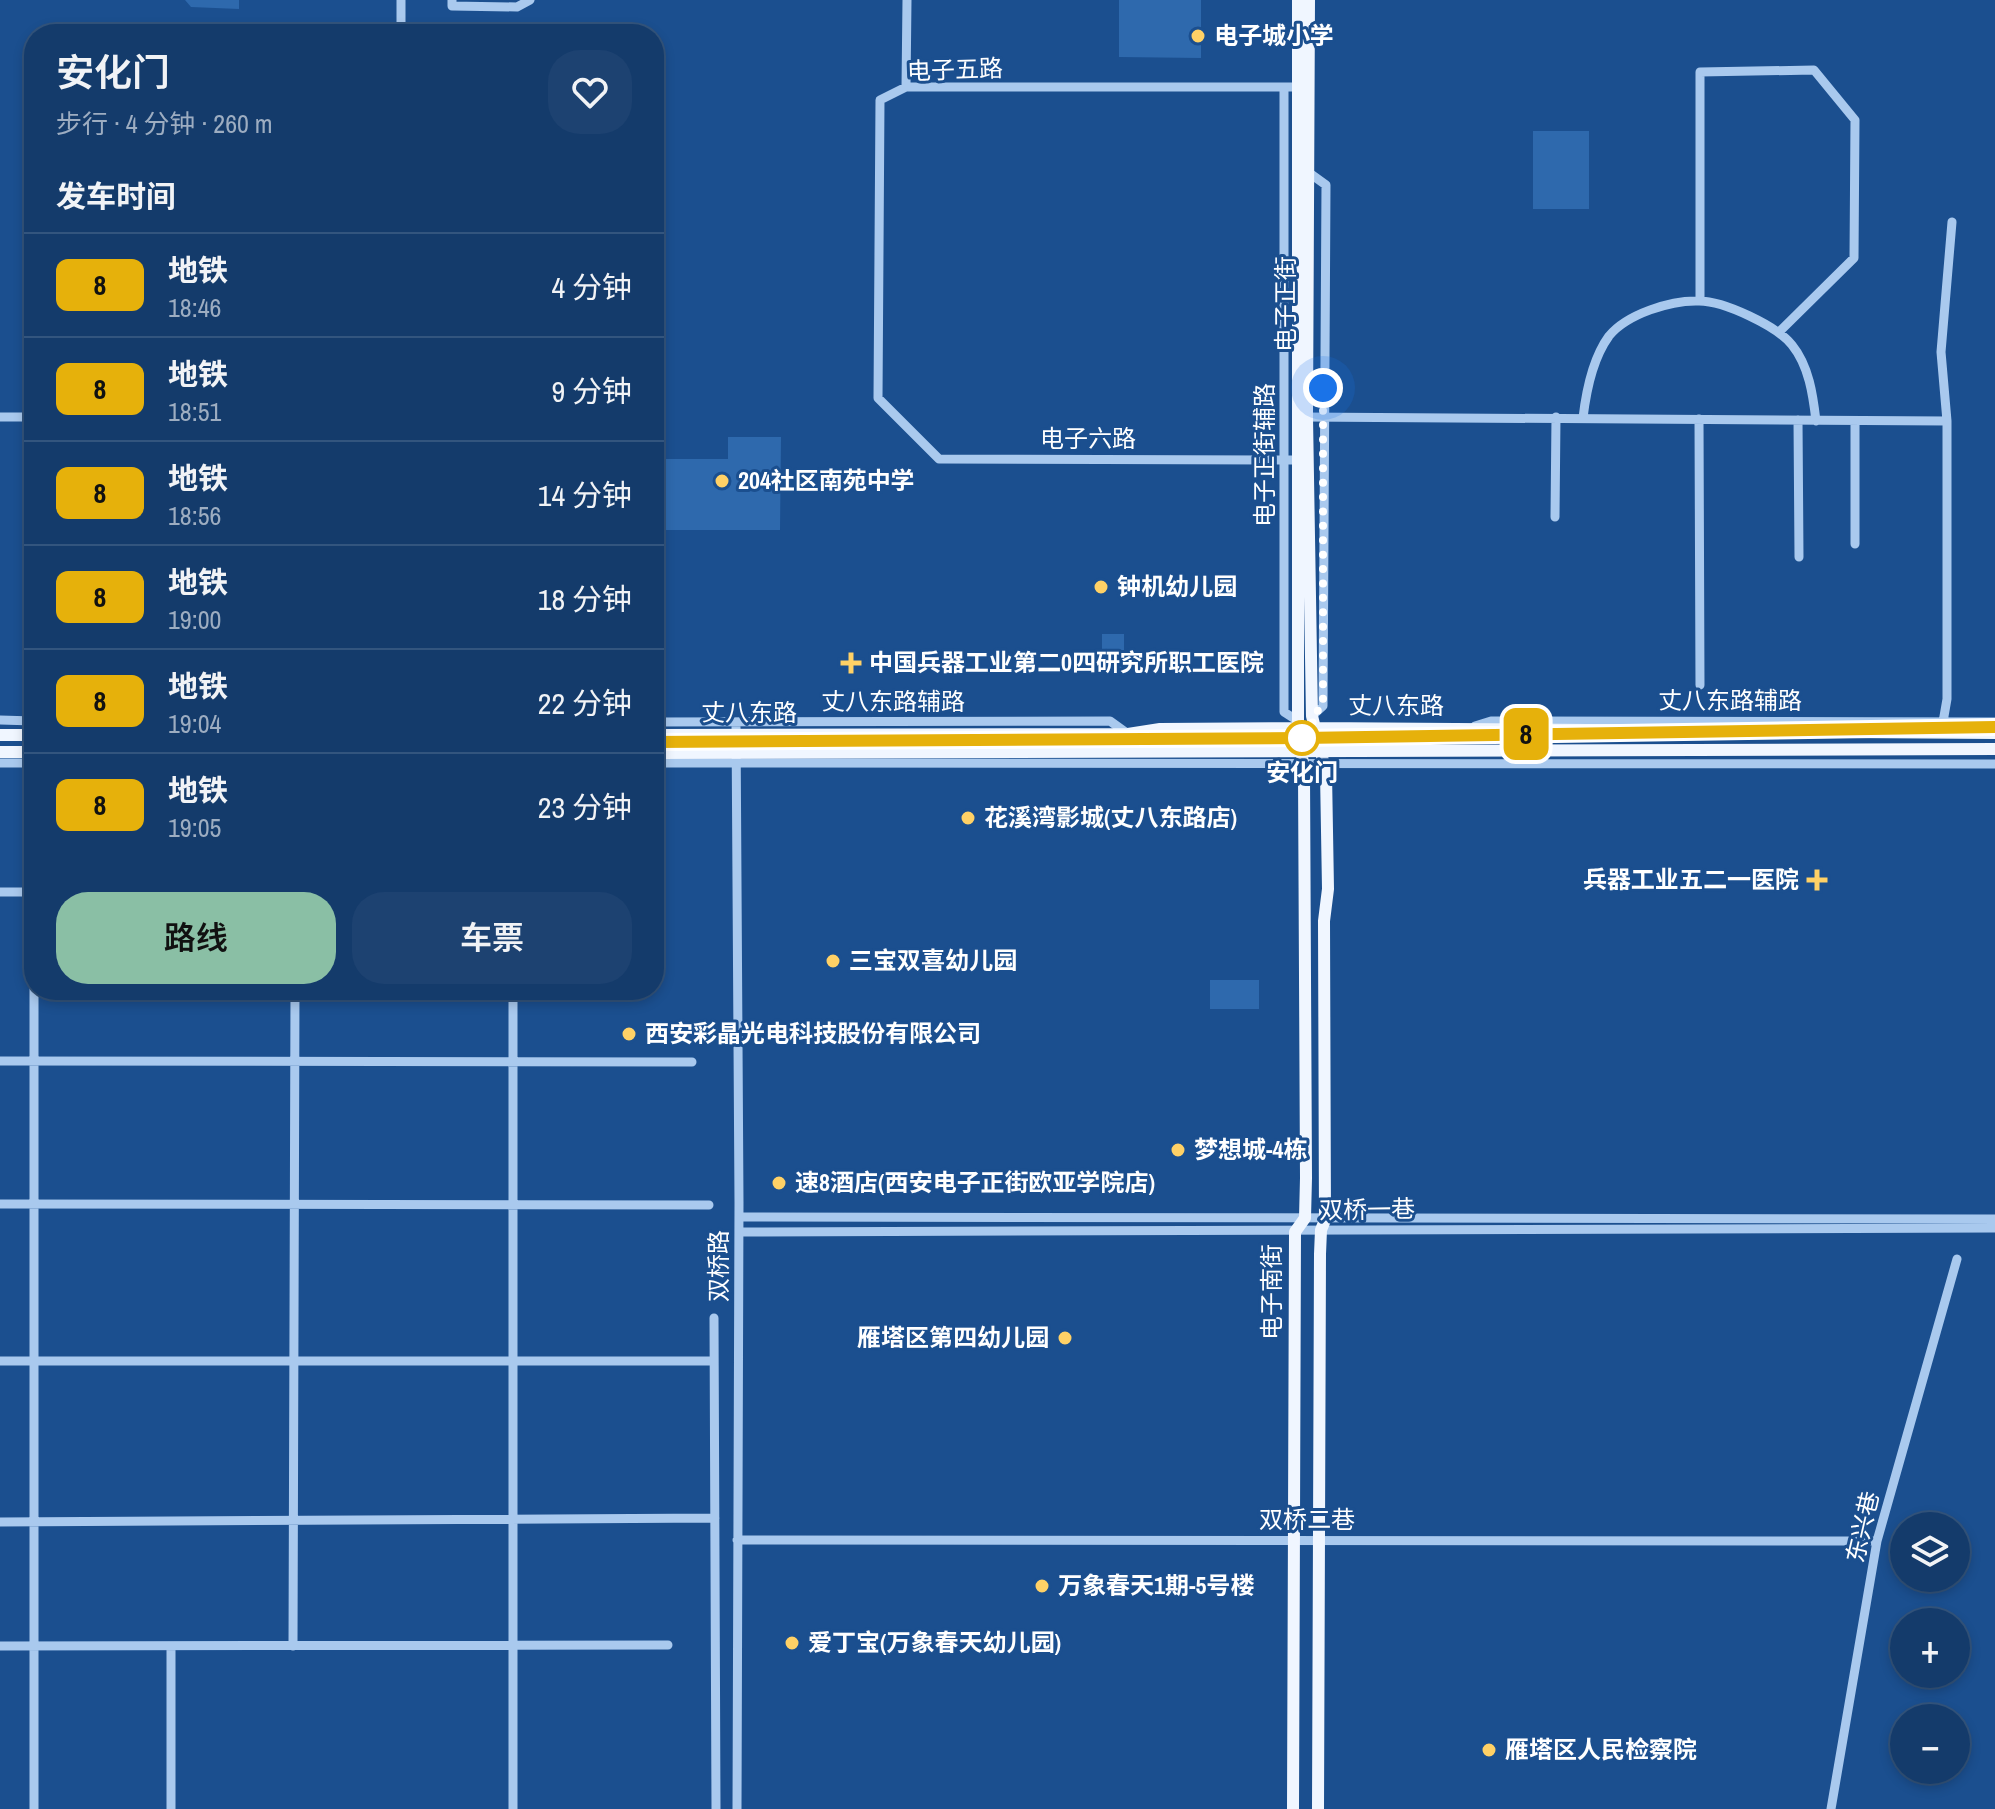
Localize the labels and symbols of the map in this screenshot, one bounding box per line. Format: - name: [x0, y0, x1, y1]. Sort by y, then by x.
- place label: 电子城小学: [1214, 19, 1334, 51]
- marker: 电子城小学: [1189, 27, 1207, 45]
- street label: 电子五路: [906, 51, 1003, 87]
- street label: 电子正街: [1269, 256, 1301, 352]
- your location: [1303, 368, 1343, 408]
- street label: 电子正街辅路: [1248, 383, 1280, 527]
- street label: 电子六路: [1040, 422, 1136, 454]
- place label: 204社区南苑中学: [738, 464, 915, 496]
- marker: 204社区南苑中学: [713, 472, 731, 490]
- place label: 钟机幼儿园: [1117, 570, 1237, 602]
- marker: 钟机幼儿园: [1092, 578, 1110, 596]
- place label: 中国兵器工业第二0四研究所职工医院: [869, 646, 1264, 678]
- marker: 中国兵器工业第二0四研究所职工医院: [840, 652, 862, 674]
- street label: 丈八东路辅路: [1658, 684, 1802, 716]
- street label: 丈八东路辅路: [821, 685, 965, 717]
- street label: 丈八东路: [1348, 689, 1444, 721]
- street label: 丈八东路: [701, 696, 797, 728]
- line badge: 8: [1500, 708, 1552, 760]
- marker: 安化门: [1285, 721, 1319, 755]
- place label: 安化门: [1266, 756, 1338, 788]
- place label: 花溪湾影城(丈八东路店): [984, 801, 1237, 833]
- marker: 花溪湾影城(丈八东路店): [959, 809, 977, 827]
- place label: 兵器工业五二一医院: [1583, 863, 1799, 895]
- marker: 兵器工业五二一医院: [1806, 869, 1828, 891]
- place label: 三宝双喜幼儿园: [849, 944, 1017, 976]
- marker: 三宝双喜幼儿园: [824, 952, 842, 970]
- place label: 西安彩晶光电科技股份有限公司: [645, 1017, 981, 1049]
- marker: 西安彩晶光电科技股份有限公司: [620, 1025, 638, 1043]
- place label: 梦想城-4栋: [1194, 1133, 1308, 1165]
- marker: 梦想城-4栋: [1169, 1141, 1187, 1159]
- place label: 速8酒店(西安电子正街欧亚学院店): [795, 1166, 1155, 1198]
- marker: 速8酒店(西安电子正街欧亚学院店): [770, 1174, 788, 1192]
- street label: 双桥一巷: [1319, 1192, 1415, 1226]
- street label: 双桥路: [702, 1230, 734, 1302]
- street label: 电子南街: [1255, 1244, 1287, 1340]
- place label: 雁塔区第四幼儿园: [857, 1321, 1049, 1353]
- marker: 雁塔区第四幼儿园: [1056, 1329, 1074, 1347]
- street label: 东兴巷: [1838, 1488, 1886, 1565]
- street label: 双桥二巷: [1259, 1503, 1355, 1535]
- place label: 万象春天1期-5号楼: [1058, 1569, 1254, 1601]
- marker: 万象春天1期-5号楼: [1033, 1577, 1051, 1595]
- place label: 爱丁宝(万象春天幼儿园): [808, 1626, 1061, 1658]
- marker: 爱丁宝(万象春天幼儿园): [783, 1634, 801, 1652]
- place label: 雁塔区人民检察院: [1505, 1733, 1697, 1765]
- marker: 雁塔区人民检察院: [1480, 1741, 1498, 1759]

